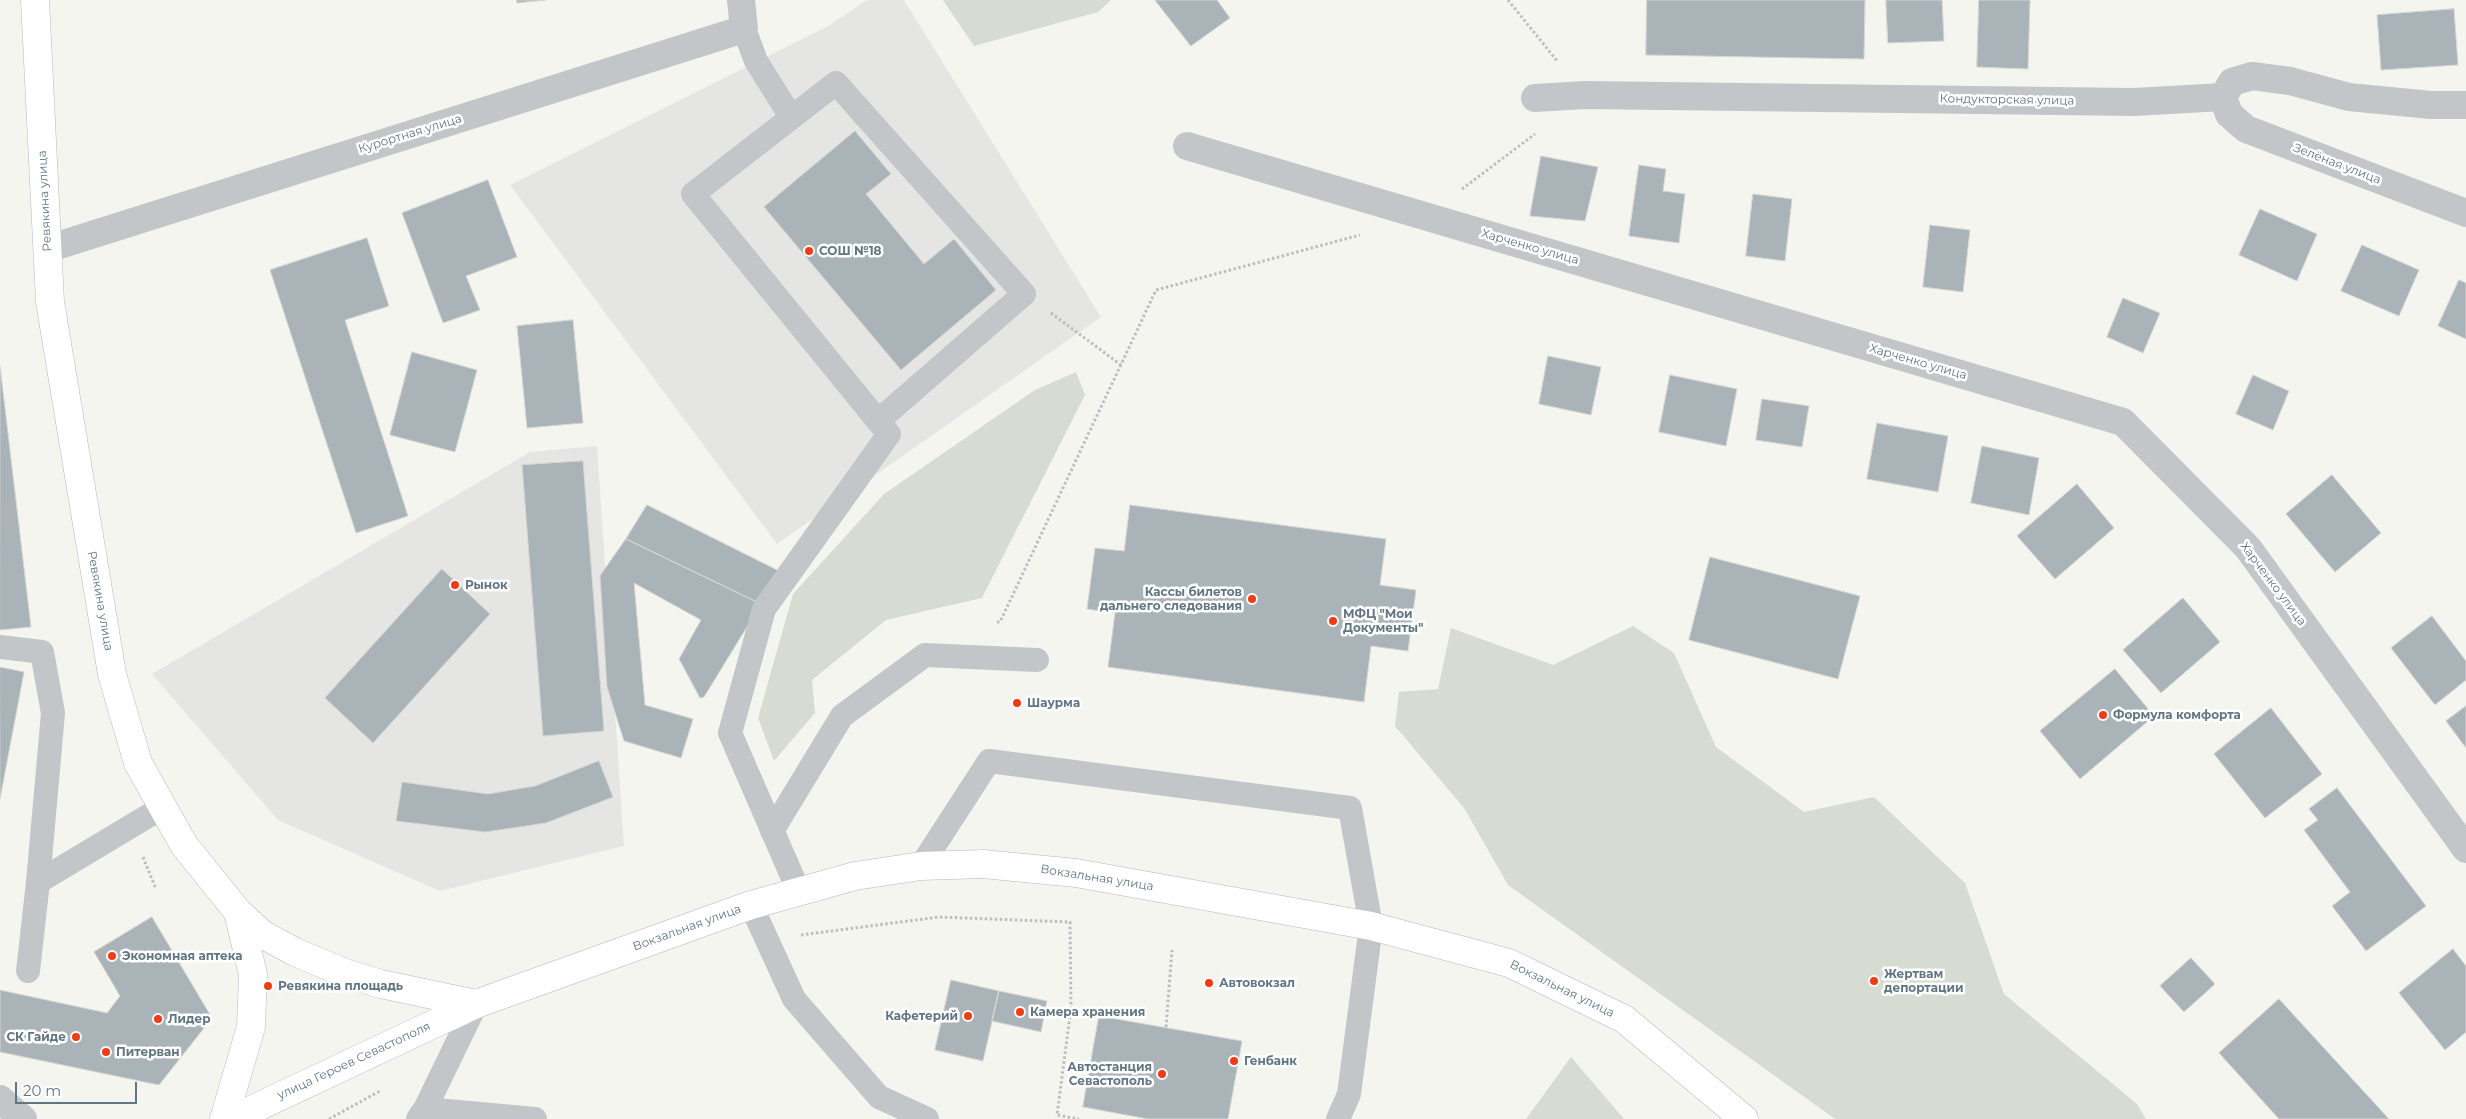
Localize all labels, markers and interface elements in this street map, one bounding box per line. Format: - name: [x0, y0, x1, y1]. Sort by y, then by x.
- street label: Кондукторская улица: [1939, 92, 2075, 108]
- street label: Курортная улица: [357, 111, 463, 157]
- street label: Зелёная улица: [2291, 141, 2383, 187]
- street label: Ревякина улица: [35, 150, 55, 252]
- street label: Харченко улица: [1480, 226, 1580, 268]
- place label: СОШ №18: [819, 244, 882, 258]
- marker: СОШ №18: [803, 245, 815, 257]
- street label: Харченко улица: [1868, 341, 1968, 383]
- street label: Харченко улица: [2237, 540, 2309, 628]
- street label: Ревякина улица: [84, 550, 116, 652]
- place label: Рынок: [465, 578, 508, 592]
- marker: Рынок: [449, 579, 461, 591]
- place label: Кассы билетов дальнего следования: [1100, 585, 1242, 613]
- marker: Кассы билетов дальнего следования: [1246, 593, 1258, 605]
- place label: МФЦ "Мои Документы": [1343, 607, 1423, 635]
- marker: МФЦ "Мои Документы": [1327, 615, 1339, 627]
- place label: Шаурма: [1027, 696, 1080, 710]
- marker: Шаурма: [1011, 697, 1023, 709]
- place label: Формула комфорта: [2113, 708, 2241, 722]
- marker: Формула комфорта: [2097, 709, 2109, 721]
- street label: Вокзальная улица: [1039, 862, 1155, 894]
- street label: Вокзальная улица: [631, 902, 743, 954]
- place label: Экономная аптека: [122, 949, 243, 963]
- marker: Экономная аптека: [106, 950, 118, 962]
- street label: Вокзальная улица: [1507, 957, 1617, 1021]
- place label: Жертвам депортации: [1884, 967, 1963, 995]
- marker: Жертвам депортации: [1868, 975, 1880, 987]
- place label: Автовокзал: [1219, 976, 1295, 990]
- marker: Автовокзал: [1203, 977, 1215, 989]
- place label: Ревякина площадь: [278, 979, 403, 993]
- marker: Ревякина площадь: [262, 980, 274, 992]
- place label: Камера хранения: [1030, 1005, 1145, 1019]
- marker: Камера хранения: [1014, 1006, 1026, 1018]
- place label: Кафетерий: [885, 1009, 958, 1023]
- marker: Кафетерий: [962, 1010, 974, 1022]
- place label: Лидер: [168, 1012, 211, 1026]
- marker: Лидер: [152, 1013, 164, 1025]
- street label: улица Героев Севастополя: [275, 1019, 433, 1103]
- place label: СК Гайде: [6, 1030, 66, 1044]
- marker: СК Гайде: [70, 1031, 82, 1043]
- place label: Питерван: [116, 1045, 180, 1059]
- marker: Питерван: [100, 1046, 112, 1058]
- place label: Генбанк: [1244, 1054, 1297, 1068]
- marker: Генбанк: [1228, 1055, 1240, 1067]
- place label: Автостанция Севастополь: [1067, 1060, 1152, 1088]
- marker: Автостанция Севастополь: [1156, 1068, 1168, 1080]
- scale bar: [18, 1072, 140, 1104]
- text: 20 m: [23, 1081, 61, 1100]

